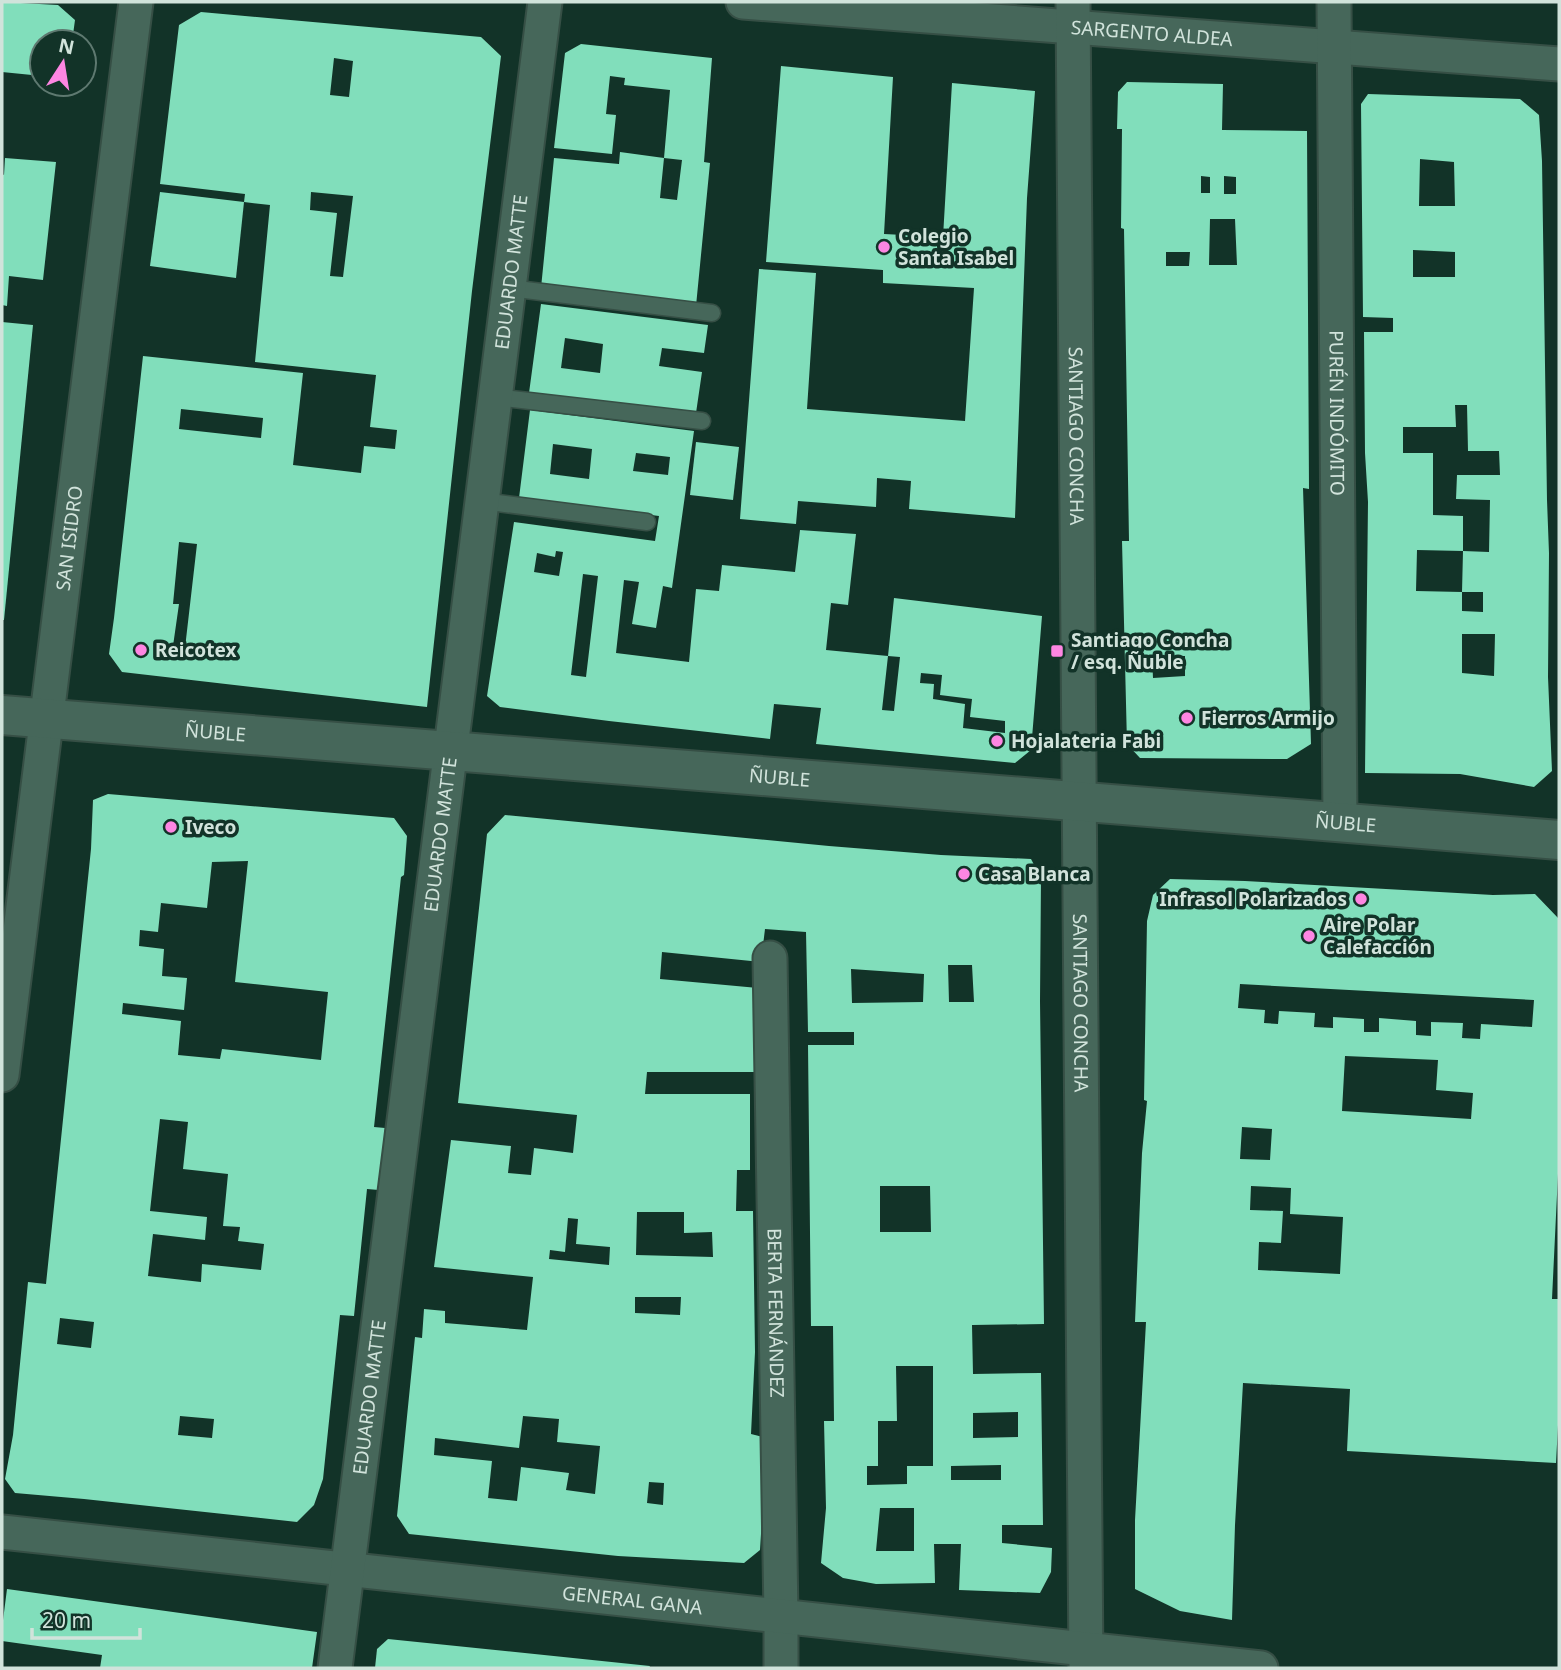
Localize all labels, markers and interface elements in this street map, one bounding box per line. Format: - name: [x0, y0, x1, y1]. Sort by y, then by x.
- street label: SARGENTO ALDEA: [1070, 14, 1234, 52]
- north arrow: [28, 28, 98, 98]
- text: N: [56, 32, 77, 61]
- street label: EDUARDO MATTE: [488, 193, 534, 351]
- place label: Colegio Santa Isabel: [898, 223, 1014, 271]
- marker: Colegio Santa Isabel: [876, 239, 892, 255]
- street label: PURÉN INDÓMITO: [1323, 330, 1351, 496]
- street label: SANTIAGO CONCHA: [1063, 347, 1090, 526]
- street label: SAN ISIDRO: [50, 484, 89, 592]
- place label: Santiago Concha / esq. Ñuble: [1071, 627, 1229, 675]
- place label: Reicotex: [155, 637, 236, 663]
- marker: Reicotex: [133, 642, 149, 658]
- marker: Santiago Concha / esq. Ñuble: [1049, 643, 1065, 659]
- place label: Fierros Armijo: [1201, 705, 1335, 731]
- marker: Fierros Armijo: [1179, 710, 1195, 726]
- street label: ÑUBLE: [184, 717, 247, 748]
- place label: Hojalateria Fabi: [1011, 728, 1161, 754]
- marker: Hojalateria Fabi: [989, 733, 1005, 749]
- street label: EDUARDO MATTE: [417, 756, 463, 914]
- street label: ÑUBLE: [748, 762, 811, 793]
- street label: ÑUBLE: [1314, 807, 1377, 838]
- place label: Iveco: [185, 814, 236, 840]
- marker: Iveco: [163, 819, 179, 835]
- place label: Casa Blanca: [978, 861, 1091, 887]
- marker: Casa Blanca: [956, 866, 972, 882]
- place label: Infrasol Polarizados: [1159, 886, 1347, 912]
- marker: Infrasol Polarizados: [1353, 891, 1369, 907]
- place label: Aire Polar Calefacción: [1323, 912, 1432, 960]
- street label: SANTIAGO CONCHA: [1067, 914, 1095, 1093]
- marker: Aire Polar Calefacción: [1301, 928, 1317, 944]
- street label: BERTA FERNÁNDEZ: [762, 1228, 790, 1398]
- street label: EDUARDO MATTE: [346, 1318, 392, 1476]
- street label: GENERAL GANA: [561, 1580, 705, 1621]
- scale bar: [32, 1596, 140, 1640]
- text: 20 m: [42, 1606, 91, 1634]

